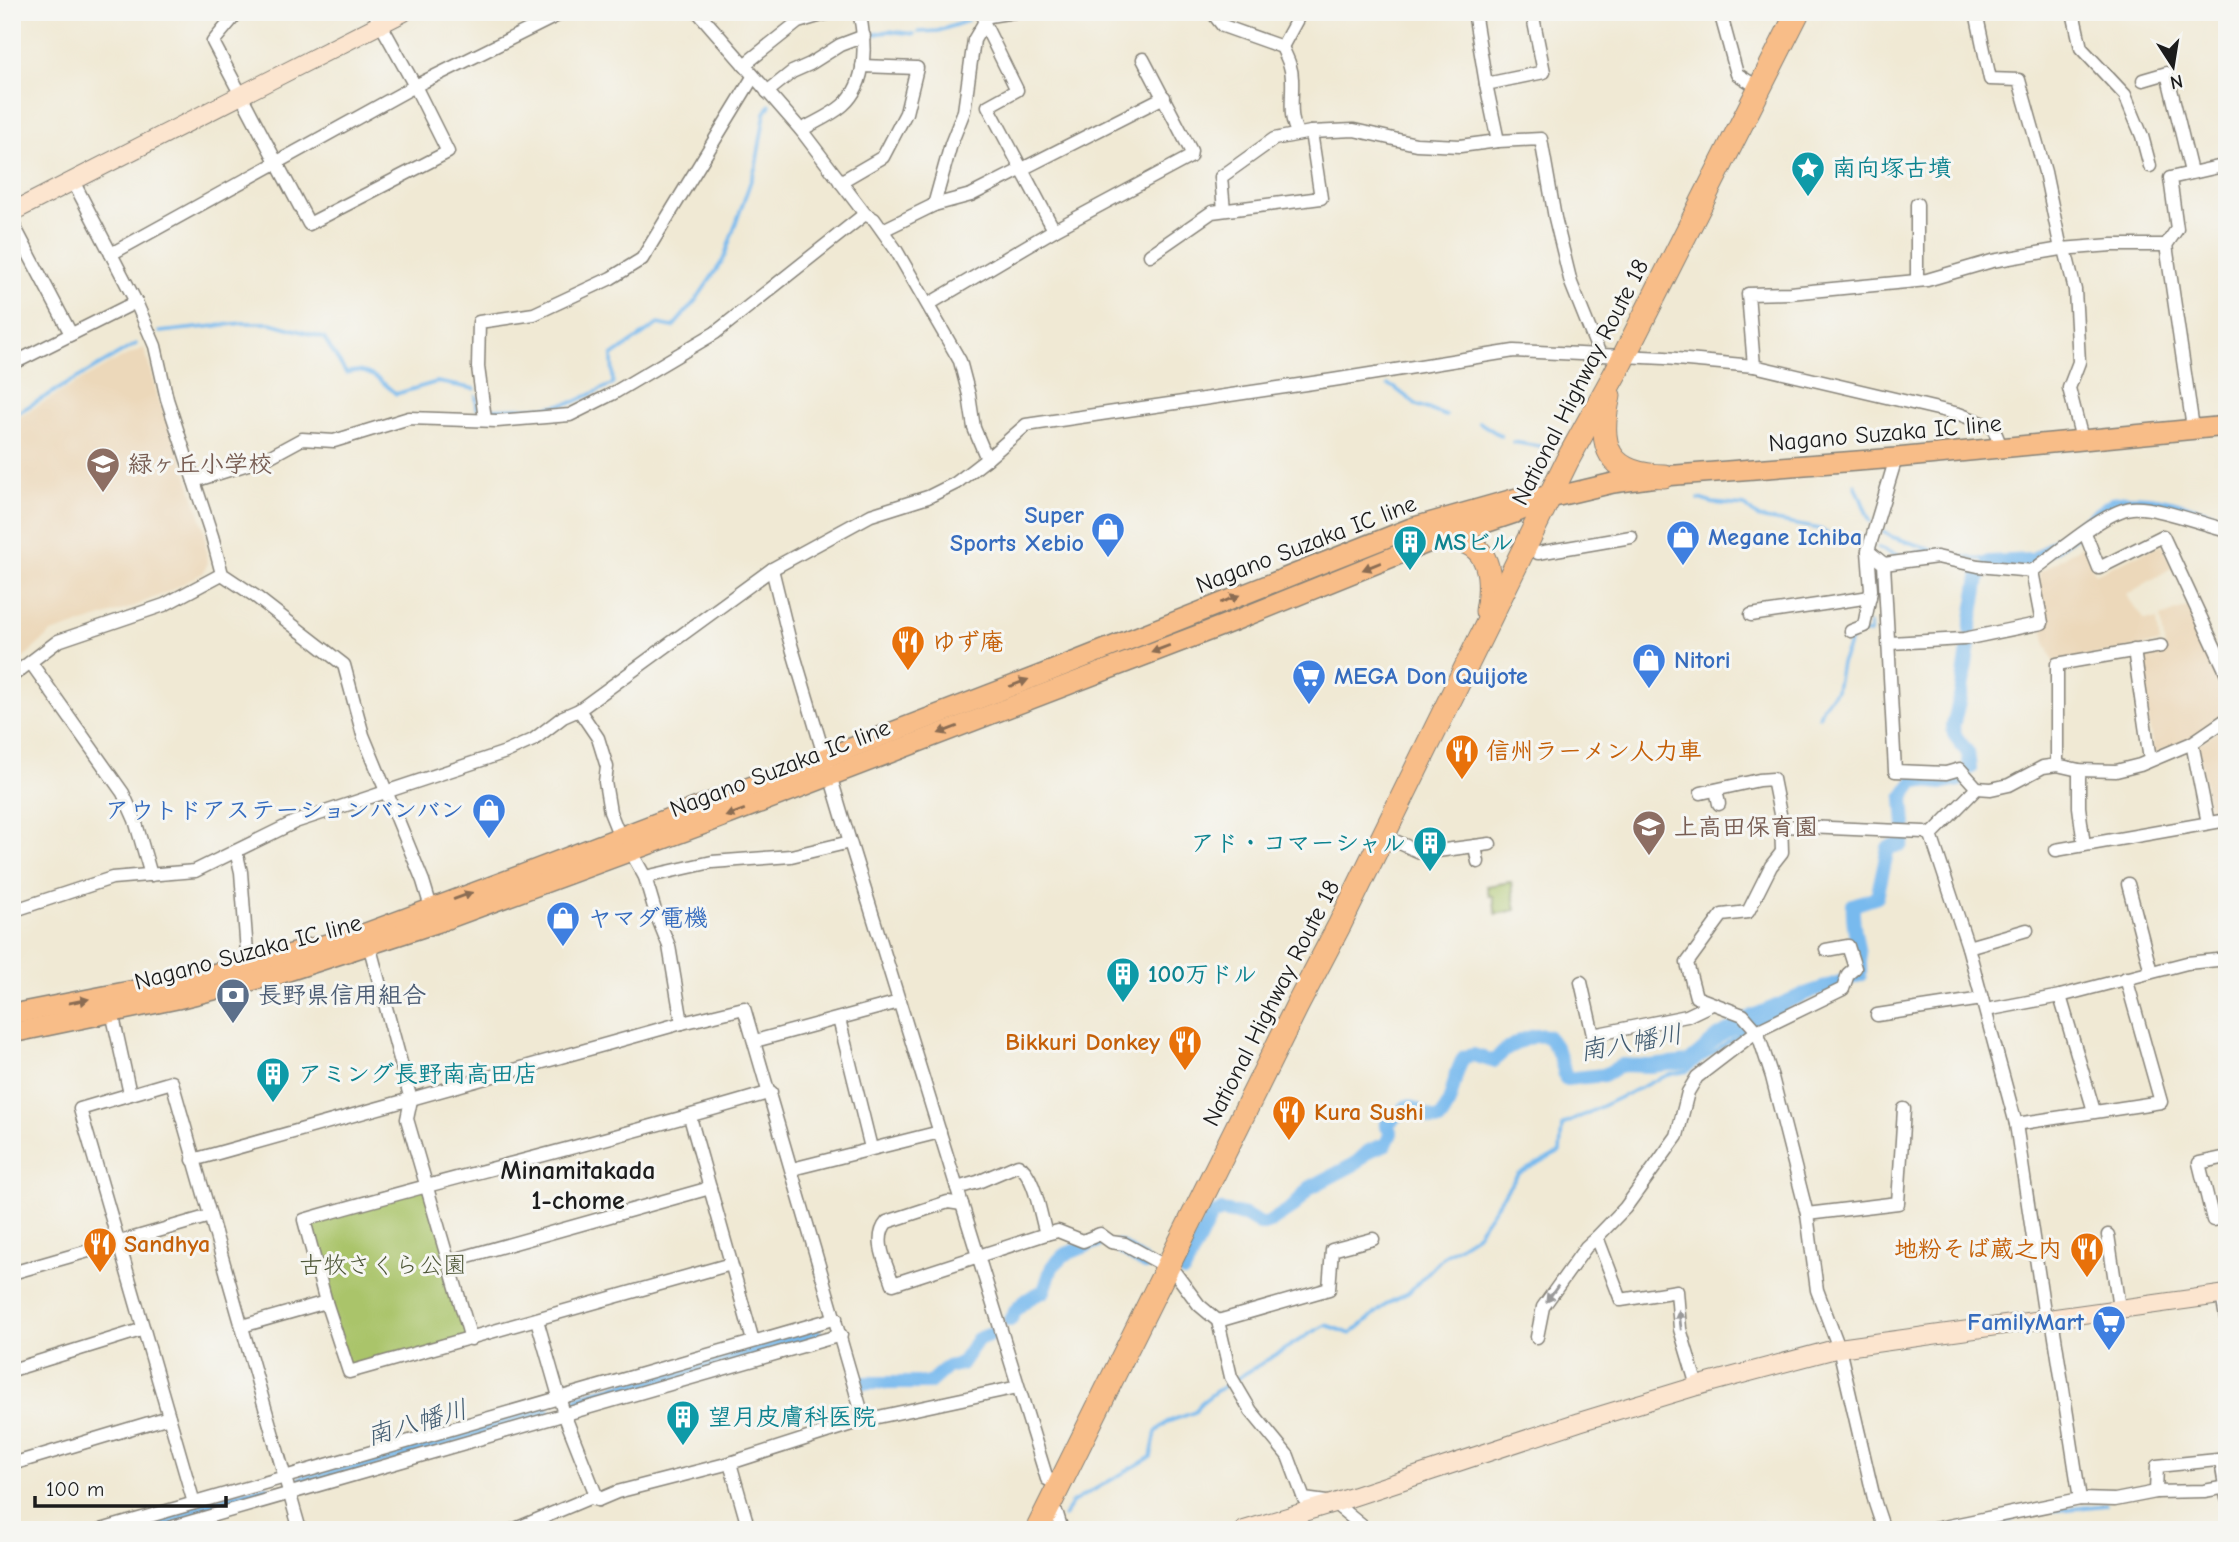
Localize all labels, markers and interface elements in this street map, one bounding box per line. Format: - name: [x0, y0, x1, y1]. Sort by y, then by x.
- north arrow: [2138, 32, 2208, 102]
- text: N: [2168, 70, 2185, 94]
- place icon: 南向塚古墳: [1789, 149, 1827, 198]
- place label: 南向塚古墳: [1832, 154, 1952, 182]
- street label: National Highway Route 18: [1506, 254, 1654, 510]
- street label: Nagano Suzaka IC line: [1767, 409, 2003, 457]
- school or university icon: 緑ヶ丘小学校: [84, 445, 122, 494]
- place label: 緑ヶ丘小学校: [128, 450, 272, 478]
- street label: Nagano Suzaka IC line: [1192, 489, 1420, 599]
- place label: Super Sports Xebio: [950, 501, 1084, 557]
- shop icon: Super Sports Xebio: [1089, 510, 1127, 559]
- shop icon: Megane Ichiba: [1664, 518, 1702, 567]
- building icon: MSビル: [1391, 523, 1429, 572]
- place label: Megane Ichiba: [1708, 523, 1862, 551]
- place label: MSビル: [1434, 528, 1514, 556]
- one-way arrow: [1361, 560, 1382, 571]
- one-way arrow: [1220, 593, 1241, 604]
- restaurant icon: ゆず庵: [889, 623, 927, 672]
- place label: ゆず庵: [932, 628, 1004, 656]
- shop icon: Nitori: [1630, 641, 1668, 690]
- one-way arrow: [1150, 644, 1171, 655]
- place label: Nitori: [1674, 646, 1731, 674]
- supermarket icon: MEGA Don Quijote: [1290, 657, 1328, 706]
- place label: MEGA Don Quijote: [1334, 662, 1528, 690]
- one-way arrow: [1008, 677, 1029, 688]
- street label: Nagano Suzaka IC line: [666, 713, 894, 823]
- one-way arrow: [937, 725, 958, 736]
- restaurant icon: 信州ラーメン人力車: [1443, 732, 1481, 781]
- place label: 信州ラーメン人力車: [1486, 737, 1702, 765]
- shop icon: アウトドアステーションバンバン: [470, 791, 508, 840]
- place label: アウトドアステーションバンバン: [105, 796, 464, 824]
- one-way arrow: [725, 807, 746, 818]
- school or university icon: 上高田保育園: [1630, 808, 1668, 857]
- place label: 上高田保育園: [1674, 813, 1818, 841]
- building icon: アド・コマーシャル: [1411, 824, 1449, 873]
- place label: アド・コマーシャル: [1190, 829, 1406, 857]
- street label: National Highway Route 18: [1197, 875, 1345, 1131]
- one-way arrow: [453, 890, 474, 901]
- shop icon: ヤマダ電機: [544, 899, 582, 948]
- place label: ヤマダ電機: [588, 904, 708, 932]
- street label: Nagano Suzaka IC line: [131, 908, 365, 996]
- building icon: 100万ドル: [1104, 955, 1142, 1004]
- place label: 100万ドル: [1148, 960, 1257, 988]
- bank icon: 長野県信用組合: [214, 976, 252, 1025]
- place label: 長野県信用組合: [258, 981, 426, 1009]
- one-way arrow: [68, 995, 90, 1006]
- water label: 南八幡川: [1577, 1019, 1685, 1067]
- restaurant icon: Bikkuri Donkey: [1166, 1023, 1204, 1072]
- place label: Bikkuri Donkey: [1005, 1028, 1160, 1056]
- building icon: アミング長野南高田店: [254, 1055, 292, 1104]
- place label: アミング長野南高田店: [298, 1060, 538, 1088]
- restaurant icon: Kura Sushi: [1270, 1093, 1308, 1142]
- place label: Kura Sushi: [1314, 1098, 1424, 1126]
- district label: Minamitakada 1-chome: [501, 1156, 656, 1216]
- restaurant icon: Sandhya: [81, 1225, 119, 1274]
- place label: Sandhya: [124, 1230, 210, 1258]
- restaurant icon: 地粉そば蔵之内: [2068, 1230, 2106, 1279]
- place label: 地粉そば蔵之内: [1894, 1235, 2062, 1263]
- park label: 古牧さくら公園: [299, 1251, 467, 1279]
- one-way arrow: [1545, 1285, 1559, 1304]
- supermarket icon: FamilyMart: [2090, 1303, 2128, 1352]
- place label: FamilyMart: [1967, 1308, 2085, 1336]
- one-way arrow: [1674, 1309, 1685, 1331]
- water label: 南八幡川: [363, 1394, 471, 1452]
- building icon: 望月皮膚科医院: [664, 1398, 702, 1447]
- place label: 望月皮膚科医院: [708, 1403, 876, 1431]
- scale bar: [35, 1465, 226, 1509]
- text: 100 m: [46, 1477, 104, 1501]

